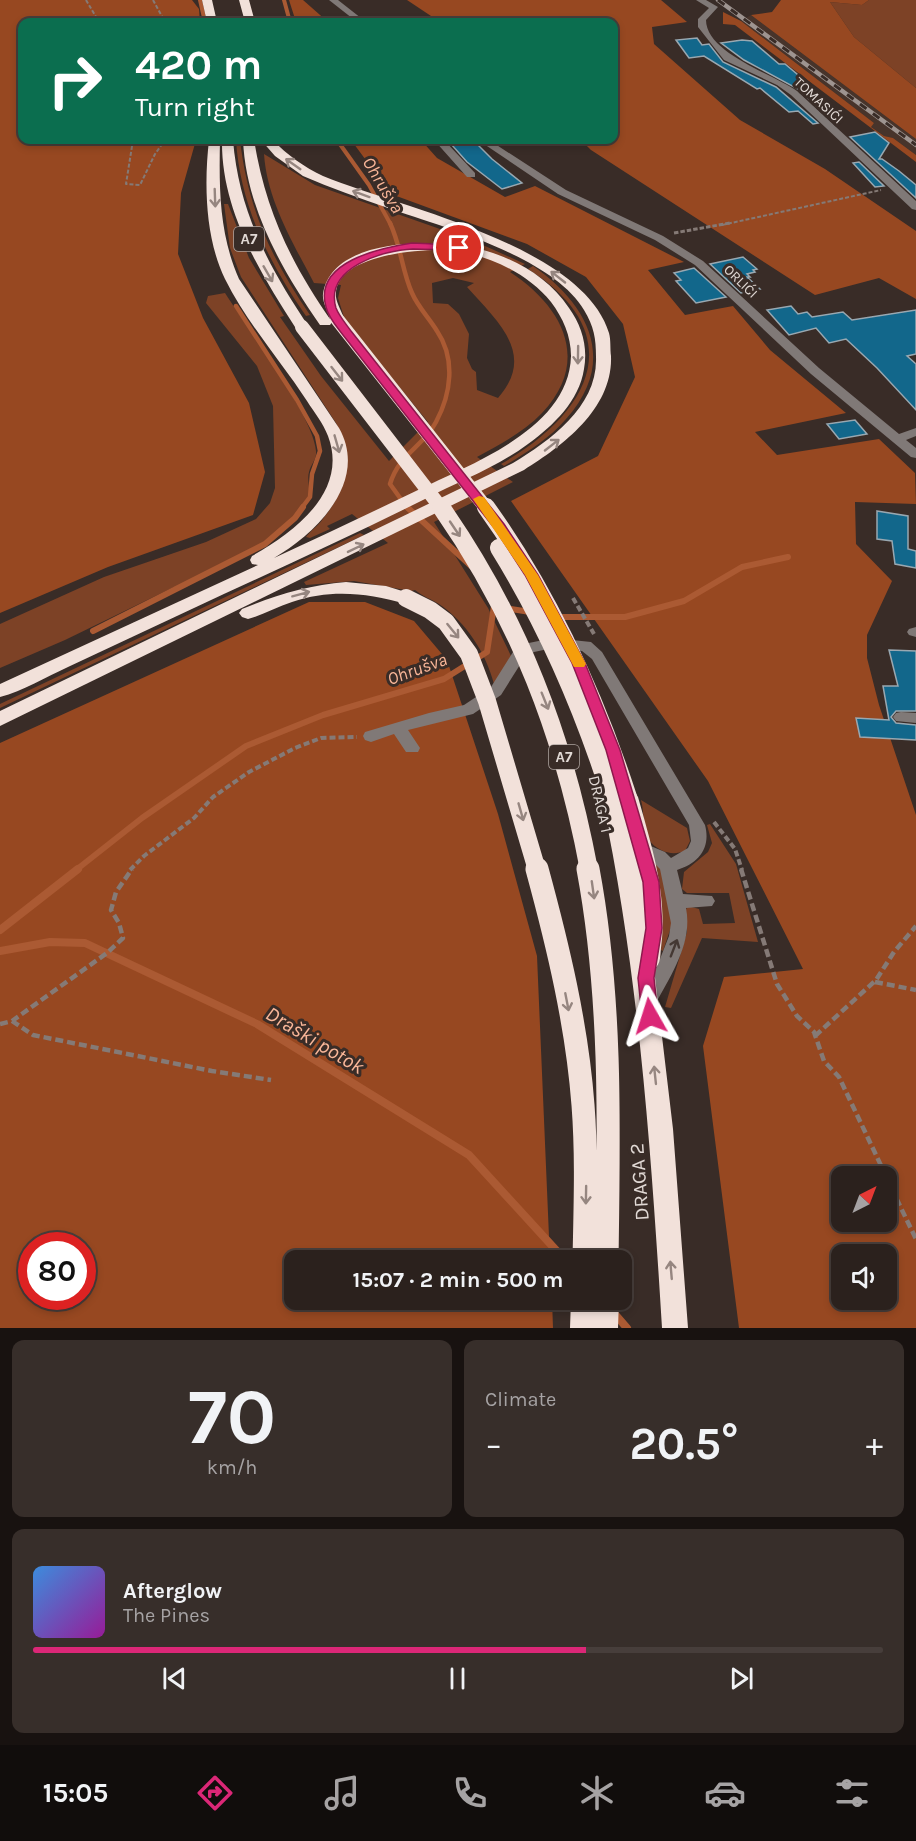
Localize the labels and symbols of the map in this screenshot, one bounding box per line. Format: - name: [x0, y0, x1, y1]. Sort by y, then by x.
- street label: TOMASIĆI: [791, 73, 847, 127]
- water label: Ohrušva: [358, 153, 408, 217]
- one-way arrow: [285, 158, 301, 170]
- one-way arrow: [209, 187, 221, 207]
- one-way arrow: [352, 188, 371, 199]
- pin: [433, 222, 484, 273]
- road number: A7: [234, 227, 264, 251]
- street label: ORLIĆI: [720, 261, 761, 302]
- one-way arrow: [262, 265, 274, 282]
- one-way arrow: [550, 271, 566, 284]
- one-way arrow: [572, 344, 584, 364]
- one-way arrow: [330, 366, 343, 382]
- one-way arrow: [331, 434, 343, 453]
- one-way arrow: [543, 438, 559, 451]
- one-way arrow: [449, 520, 461, 537]
- one-way arrow: [346, 542, 364, 554]
- one-way arrow: [292, 588, 311, 599]
- one-way arrow: [446, 623, 459, 639]
- water label: Ohrušva: [384, 648, 450, 690]
- one-way arrow: [540, 692, 551, 710]
- road number: A7: [549, 745, 579, 769]
- street label: DRAGA 1: [585, 774, 616, 835]
- one-way arrow: [516, 802, 527, 821]
- one-way arrow: [587, 880, 598, 899]
- one-way arrow: [669, 939, 680, 957]
- position arrow: [618, 984, 682, 1048]
- one-way arrow: [562, 991, 573, 1011]
- water label: Draški potok: [261, 1001, 369, 1079]
- one-way arrow: [649, 1066, 660, 1086]
- street label: DRAGA 2: [625, 1142, 654, 1222]
- north arrow: [831, 1166, 897, 1232]
- one-way arrow: [580, 1185, 591, 1205]
- speed limit sign: 80: [18, 1232, 96, 1310]
- one-way arrow: [665, 1260, 676, 1280]

